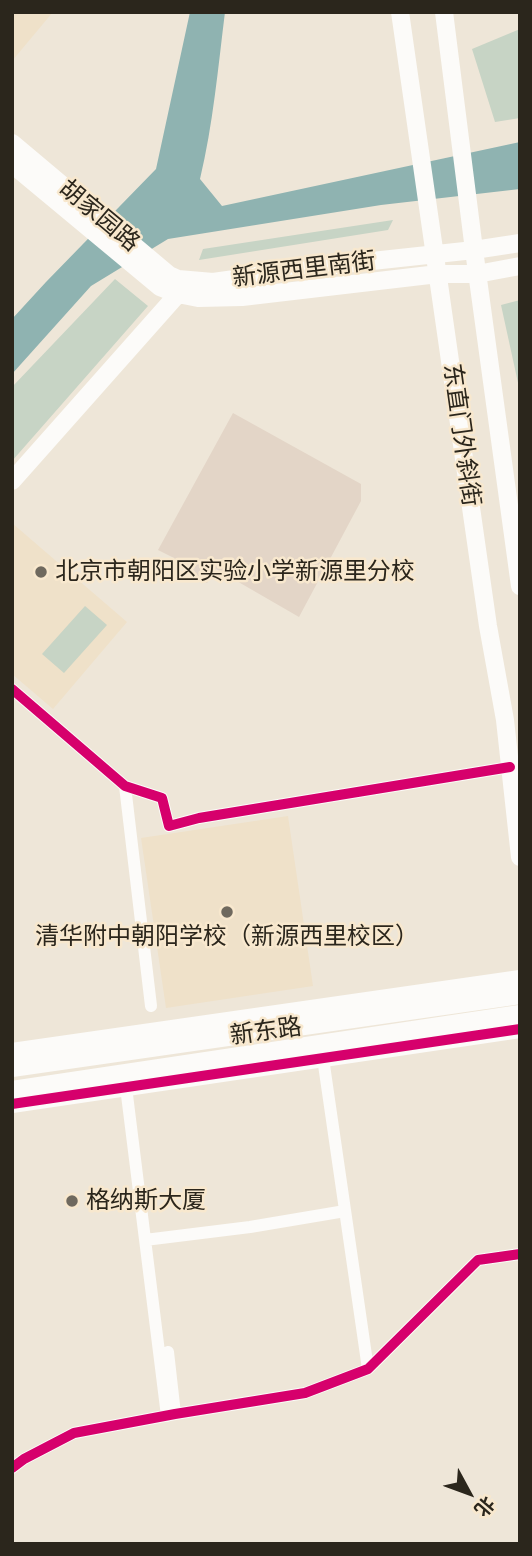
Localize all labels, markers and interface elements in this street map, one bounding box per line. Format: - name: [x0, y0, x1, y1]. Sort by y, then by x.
- street label: 胡家园路: [53, 174, 145, 258]
- street label: 新源西里南街: [231, 247, 377, 293]
- street label: 东直门外斜街: [437, 362, 485, 508]
- place label: 北京市朝阳区实验小学新源里分校: [55, 558, 415, 586]
- marker: 北京市朝阳区实验小学新源里分校: [33, 564, 49, 580]
- marker: 清华附中朝阳学校（新源西里校区）: [219, 904, 235, 920]
- place label: 清华附中朝阳学校（新源西里校区）: [35, 923, 419, 951]
- street label: 新东路: [228, 1013, 304, 1051]
- place label: 格纳斯大厦: [86, 1187, 206, 1215]
- marker: 格纳斯大厦: [64, 1193, 80, 1209]
- north arrow: [434, 1458, 504, 1528]
- text: 北: [470, 1492, 500, 1522]

